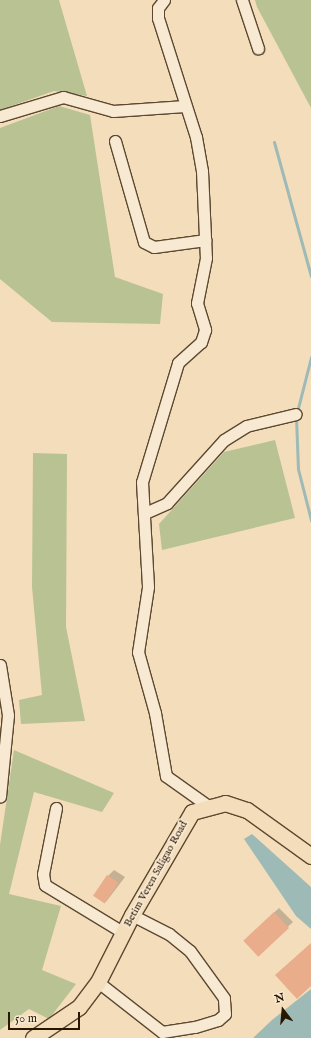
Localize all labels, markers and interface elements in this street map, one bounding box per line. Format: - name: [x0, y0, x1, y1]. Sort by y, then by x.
- street label: Betim Veren Saligao Road: [121, 819, 191, 929]
- north arrow: [263, 990, 303, 1030]
- text: N: [273, 990, 286, 1007]
- scale bar: [10, 1004, 82, 1030]
- text: 50 m: [15, 1011, 37, 1026]

